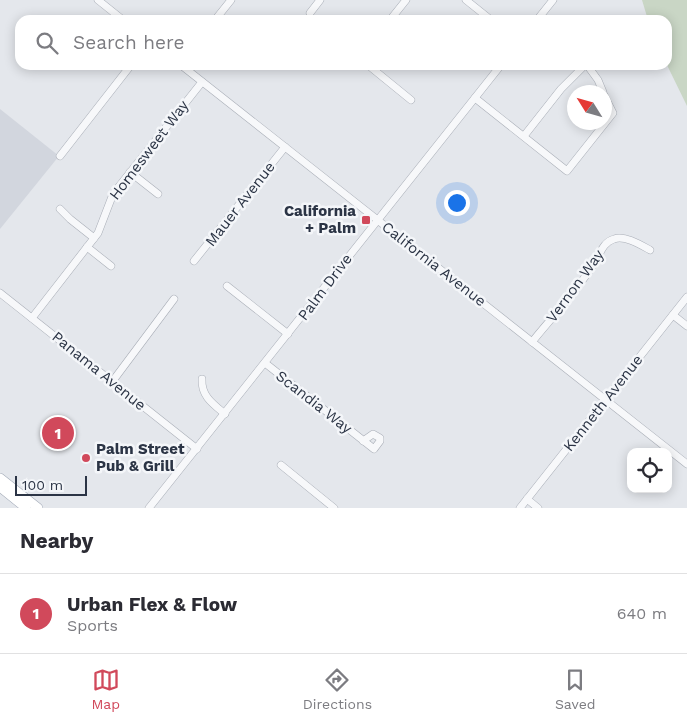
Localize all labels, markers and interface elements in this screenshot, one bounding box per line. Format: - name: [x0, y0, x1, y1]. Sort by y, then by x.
- search box: [15, 15, 672, 70]
- icon: search: [33, 29, 61, 57]
- text: Search here: [73, 31, 184, 54]
- north arrow: [567, 85, 612, 130]
- street label: Homesweet Way: [106, 96, 193, 203]
- street label: Mauer Avenue: [201, 158, 279, 250]
- your location: [444, 190, 470, 216]
- place label: California + Palm: [284, 202, 356, 237]
- marker: California + Palm: [360, 214, 372, 226]
- street label: California Avenue: [378, 218, 490, 310]
- street label: Vernon Way: [543, 246, 608, 326]
- street label: Palm Drive: [294, 250, 356, 324]
- street label: Panama Avenue: [48, 328, 150, 414]
- street label: Kenneth Avenue: [560, 351, 646, 455]
- street label: Scandia Way: [272, 367, 356, 437]
- pin: 1: [42, 414, 74, 452]
- place label: Palm Street Pub & Grill: [96, 440, 185, 475]
- map controls: [627, 448, 672, 493]
- button: locate: [627, 448, 672, 493]
- marker: Palm Street Pub & Grill: [80, 452, 92, 464]
- scale bar: [15, 473, 88, 496]
- text: 100 m: [22, 477, 63, 493]
- text: Nearby: [20, 528, 93, 553]
- text: Urban Flex & Flow: [67, 593, 237, 616]
- text: 1: [33, 604, 39, 623]
- text: 640 m: [617, 604, 667, 623]
- text: Sports: [67, 616, 118, 635]
- tab: Map: [91, 666, 120, 712]
- tab: Directions: [303, 666, 372, 712]
- tab: Saved: [555, 666, 596, 712]

